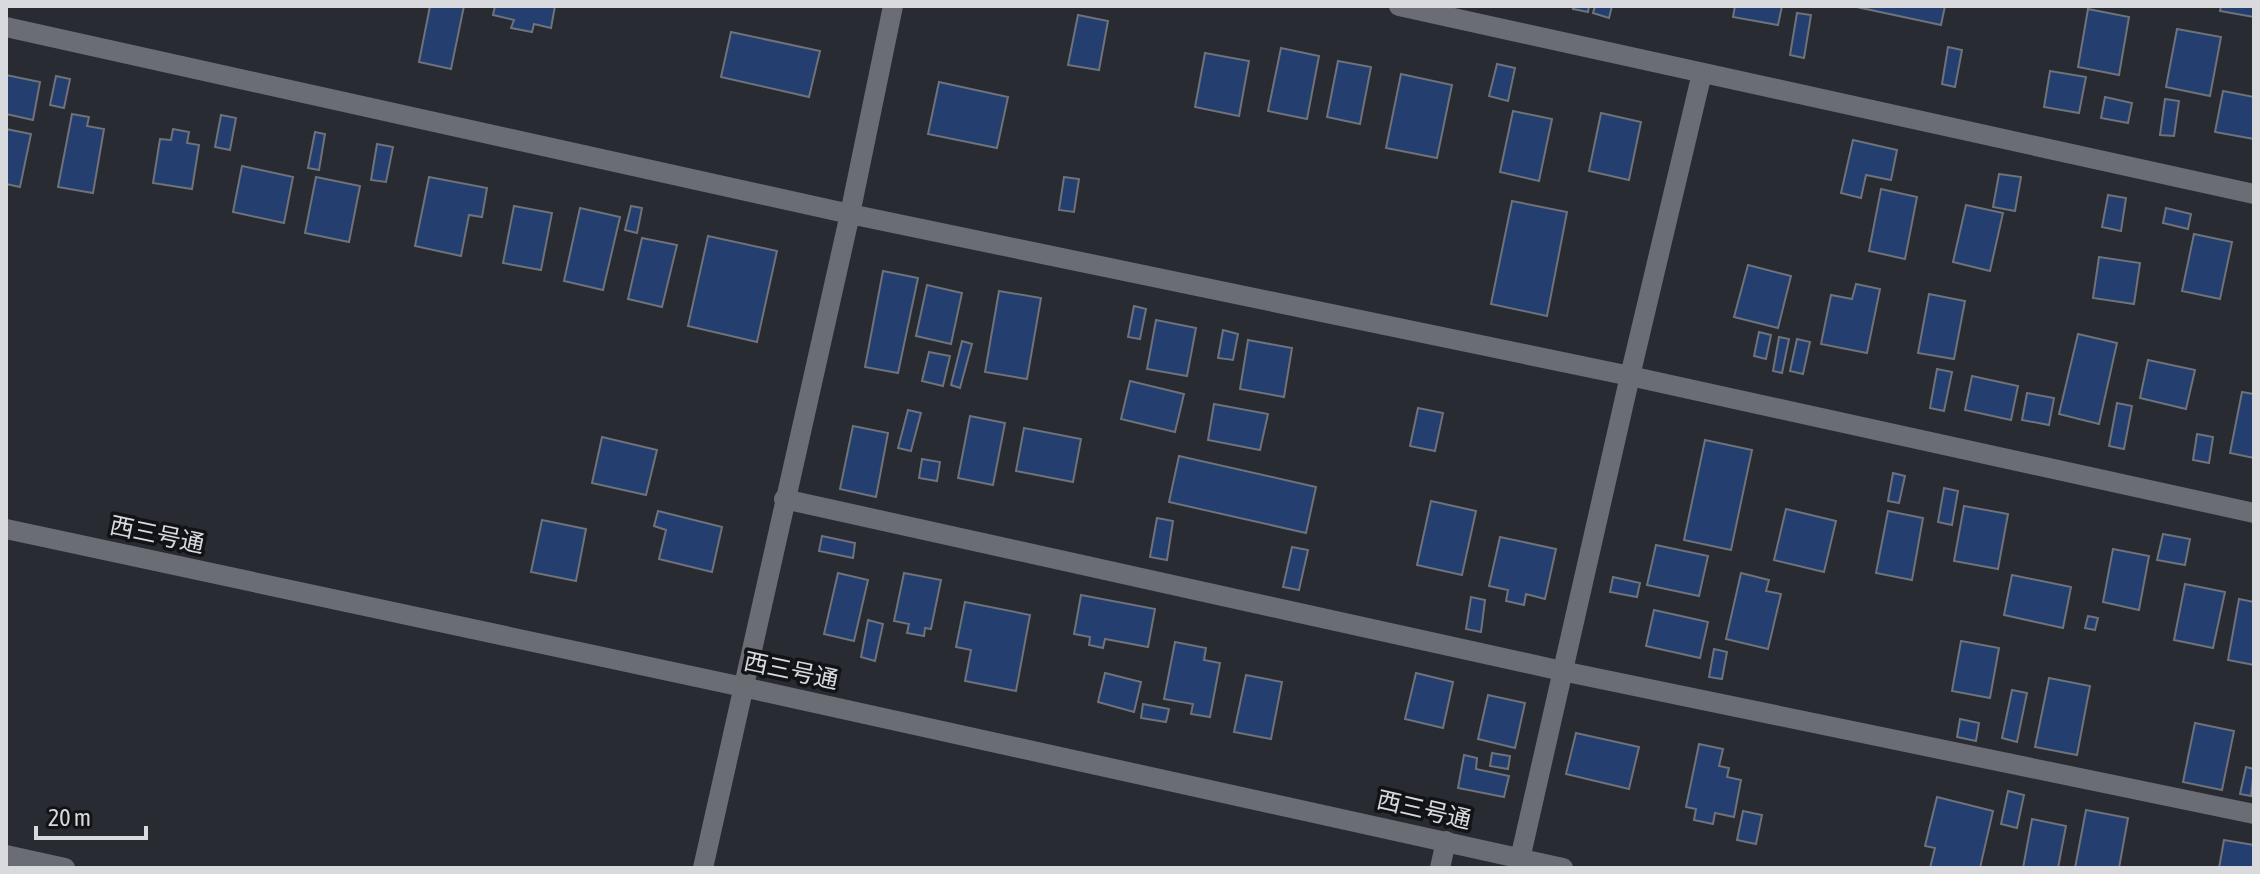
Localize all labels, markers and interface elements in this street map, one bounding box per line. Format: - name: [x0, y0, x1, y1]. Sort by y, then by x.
- street label: 西三号通: [107, 511, 207, 558]
- street label: 西三号通: [741, 647, 841, 694]
- street label: 西三号通: [1374, 786, 1474, 833]
- scale bar: [36, 790, 146, 840]
- text: 20 m: [48, 804, 91, 831]

